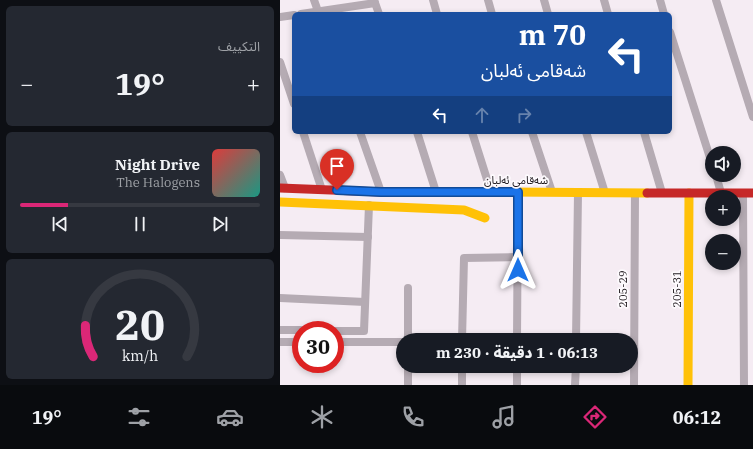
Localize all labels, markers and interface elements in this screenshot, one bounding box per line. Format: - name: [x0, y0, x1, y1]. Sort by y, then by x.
- text: 70 m: [519, 16, 586, 53]
- icon: left: [600, 28, 652, 80]
- text: التكييف: [218, 38, 260, 55]
- text: شەقامی ئەلبان: [481, 59, 586, 82]
- text: 19°: [115, 64, 165, 103]
- text: −: [20, 69, 33, 98]
- text: +: [247, 69, 260, 98]
- icon: left: [429, 104, 451, 126]
- icon: ahead: [471, 104, 493, 126]
- icon: right: [513, 104, 535, 126]
- map controls: [705, 146, 741, 270]
- button: sound: [705, 146, 741, 182]
- pin: [320, 149, 354, 190]
- text: Night Drive: [115, 155, 200, 174]
- icon: arrive: [326, 155, 348, 177]
- street label: شەقامی ئەلبان: [484, 173, 548, 187]
- text: The Halogens: [116, 174, 200, 191]
- button: +: [705, 190, 741, 226]
- icon: previous: [49, 213, 71, 235]
- icon: pause: [129, 213, 151, 235]
- icon: next: [209, 213, 231, 235]
- button: −: [705, 234, 741, 270]
- position arrow: [497, 249, 539, 291]
- street label: 205-29: [616, 270, 630, 308]
- street label: 205-31: [670, 270, 684, 308]
- text: 20: [115, 297, 165, 351]
- speed limit sign: 30: [292, 321, 344, 373]
- text: 06:13 · 1 دقيقة · 230 m: [436, 343, 598, 362]
- text: km/h: [122, 345, 158, 364]
- icon: filters: [125, 403, 153, 431]
- icon: car: [216, 403, 244, 431]
- icon: climate: [308, 403, 336, 431]
- icon: phone: [399, 403, 427, 431]
- icon: music: [490, 403, 518, 431]
- icon: directions: [581, 403, 609, 431]
- text: 19°: [32, 406, 62, 429]
- text: 06:12: [673, 406, 721, 429]

